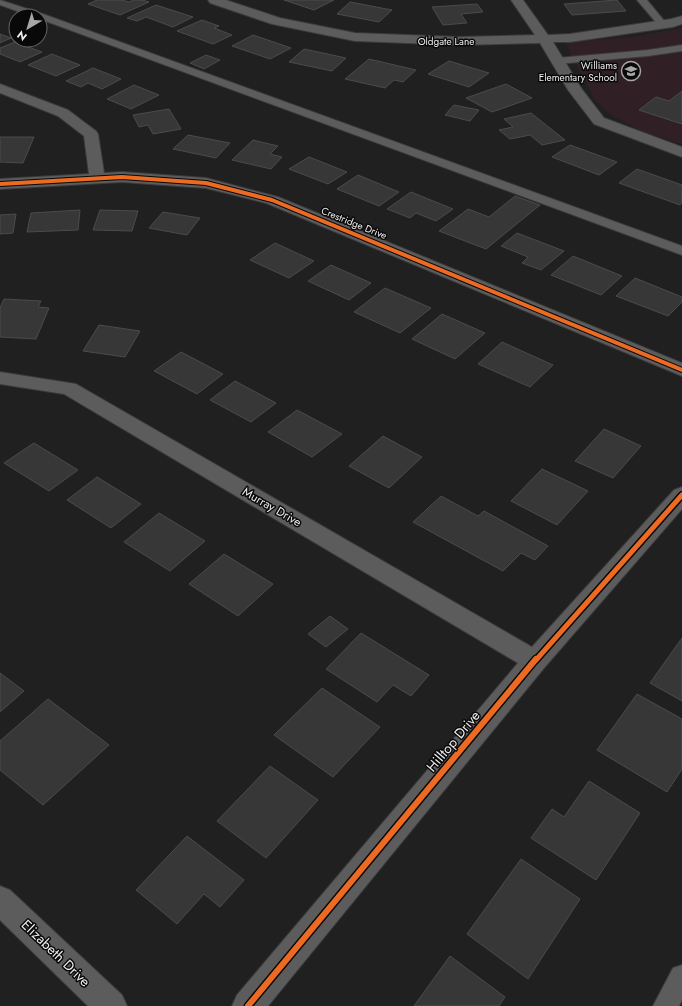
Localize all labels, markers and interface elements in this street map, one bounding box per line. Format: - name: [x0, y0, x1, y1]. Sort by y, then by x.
- north arrow: [8, 8, 48, 48]
- text: N: [13, 27, 30, 45]
- street label: Oldgate Lane: [418, 34, 474, 49]
- place label: Williams Elementary School: [539, 58, 617, 85]
- school or university icon: Williams Elementary School: [620, 60, 642, 82]
- street label: Crestridge Drive: [319, 203, 389, 243]
- street label: Murray Drive: [239, 483, 305, 531]
- street label: Hilltop Drive: [421, 706, 485, 776]
- street label: Elizabeth Drive: [17, 915, 95, 991]

